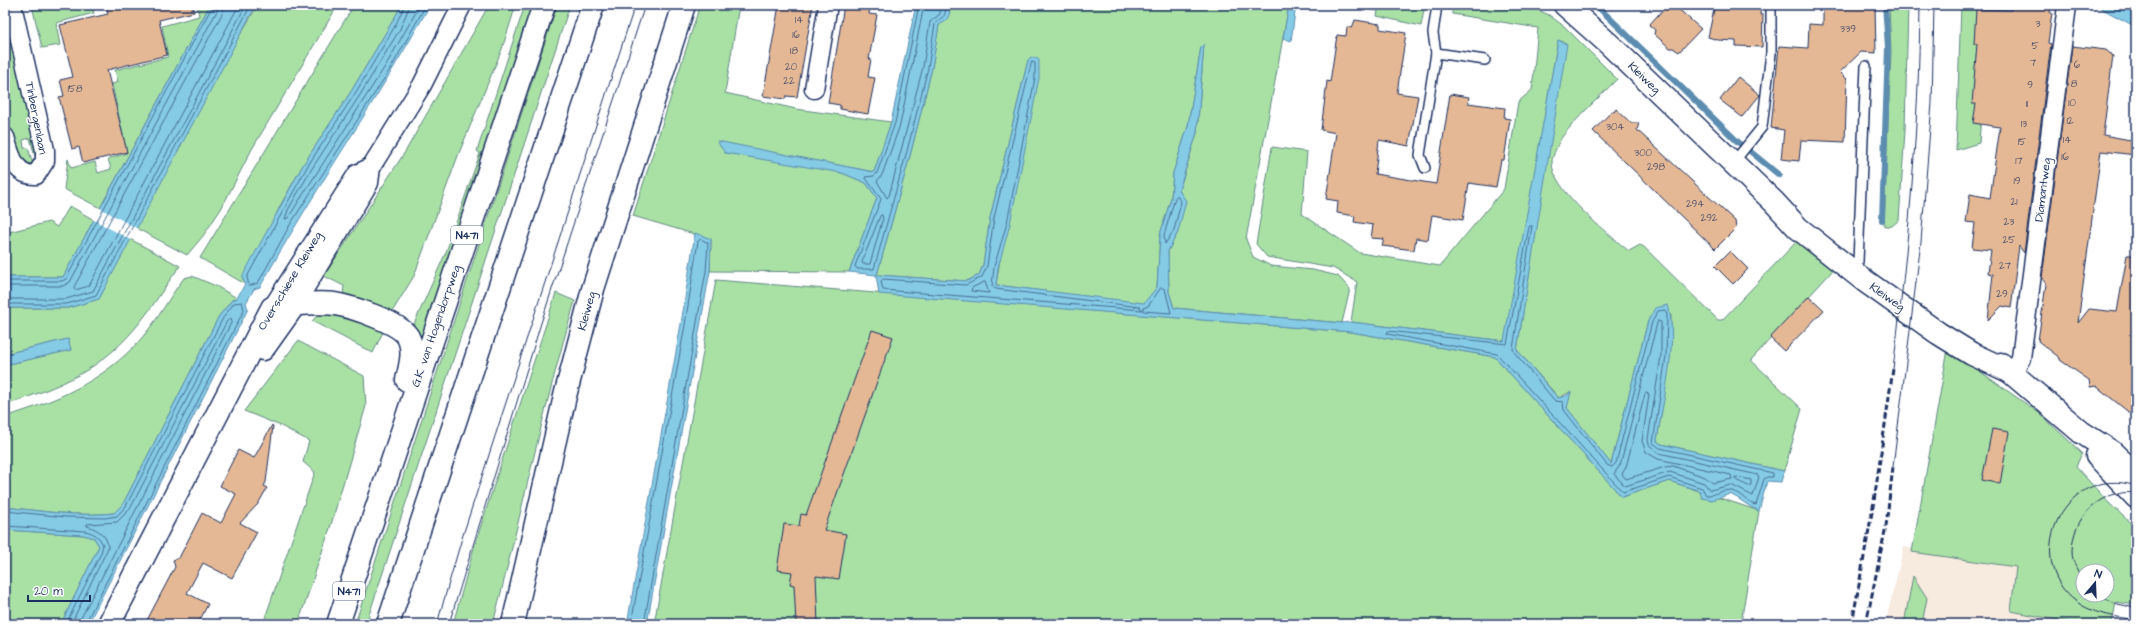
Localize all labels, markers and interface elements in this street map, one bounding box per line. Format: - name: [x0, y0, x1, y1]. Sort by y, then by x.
- house number: 14: [795, 13, 803, 27]
- house number: 3: [2035, 17, 2041, 31]
- house number: 339: [1840, 22, 1856, 36]
- house number: 16: [792, 28, 800, 42]
- house number: 5: [2031, 39, 2039, 53]
- house number: 18: [790, 44, 798, 58]
- house number: 7: [2030, 56, 2036, 70]
- street label: Kleiweg: [1623, 58, 1664, 99]
- house number: 6: [2074, 58, 2081, 72]
- house number: 20: [785, 60, 797, 74]
- house number: 22: [783, 74, 795, 88]
- house number: 8: [2071, 77, 2078, 91]
- house number: 9: [2027, 78, 2033, 92]
- street label: Tinbergenlaan: [20, 80, 51, 156]
- house number: 158: [68, 82, 83, 96]
- house number: 10: [2068, 96, 2076, 110]
- house number: 11: [2026, 97, 2029, 111]
- house number: 12: [2066, 114, 2074, 128]
- house number: 13: [2021, 117, 2027, 131]
- house number: 304: [1606, 120, 1624, 134]
- house number: 14: [2063, 133, 2071, 147]
- house number: 15: [2018, 135, 2026, 149]
- house number: 300: [1634, 146, 1652, 160]
- house number: 16: [2061, 150, 2069, 164]
- house number: 17: [2015, 154, 2023, 168]
- street label: Diamantweg: [2031, 157, 2056, 223]
- house number: 298: [1647, 160, 1665, 174]
- house number: 19: [2014, 174, 2021, 188]
- house number: 21: [2010, 195, 2018, 209]
- house number: 294: [1686, 197, 1704, 211]
- house number: 292: [1700, 211, 1718, 225]
- house number: 23: [2004, 215, 2014, 229]
- road number: N471: [451, 226, 483, 244]
- street label: Overschiese Kleiweg: [254, 228, 327, 334]
- house number: 25: [2003, 233, 2015, 247]
- house number: 27: [1999, 259, 2011, 273]
- street label: G.K. van Hogendorpweg: [407, 263, 466, 390]
- street label: Kleiweg: [1865, 279, 1908, 316]
- house number: 29: [1996, 287, 2008, 301]
- street label: Kleiweg: [574, 290, 601, 333]
- north arrow: [2075, 563, 2115, 603]
- text: N: [2092, 566, 2104, 582]
- scale bar: [28, 577, 90, 603]
- road number: N471: [333, 582, 365, 600]
- text: 20 m: [34, 583, 63, 600]

